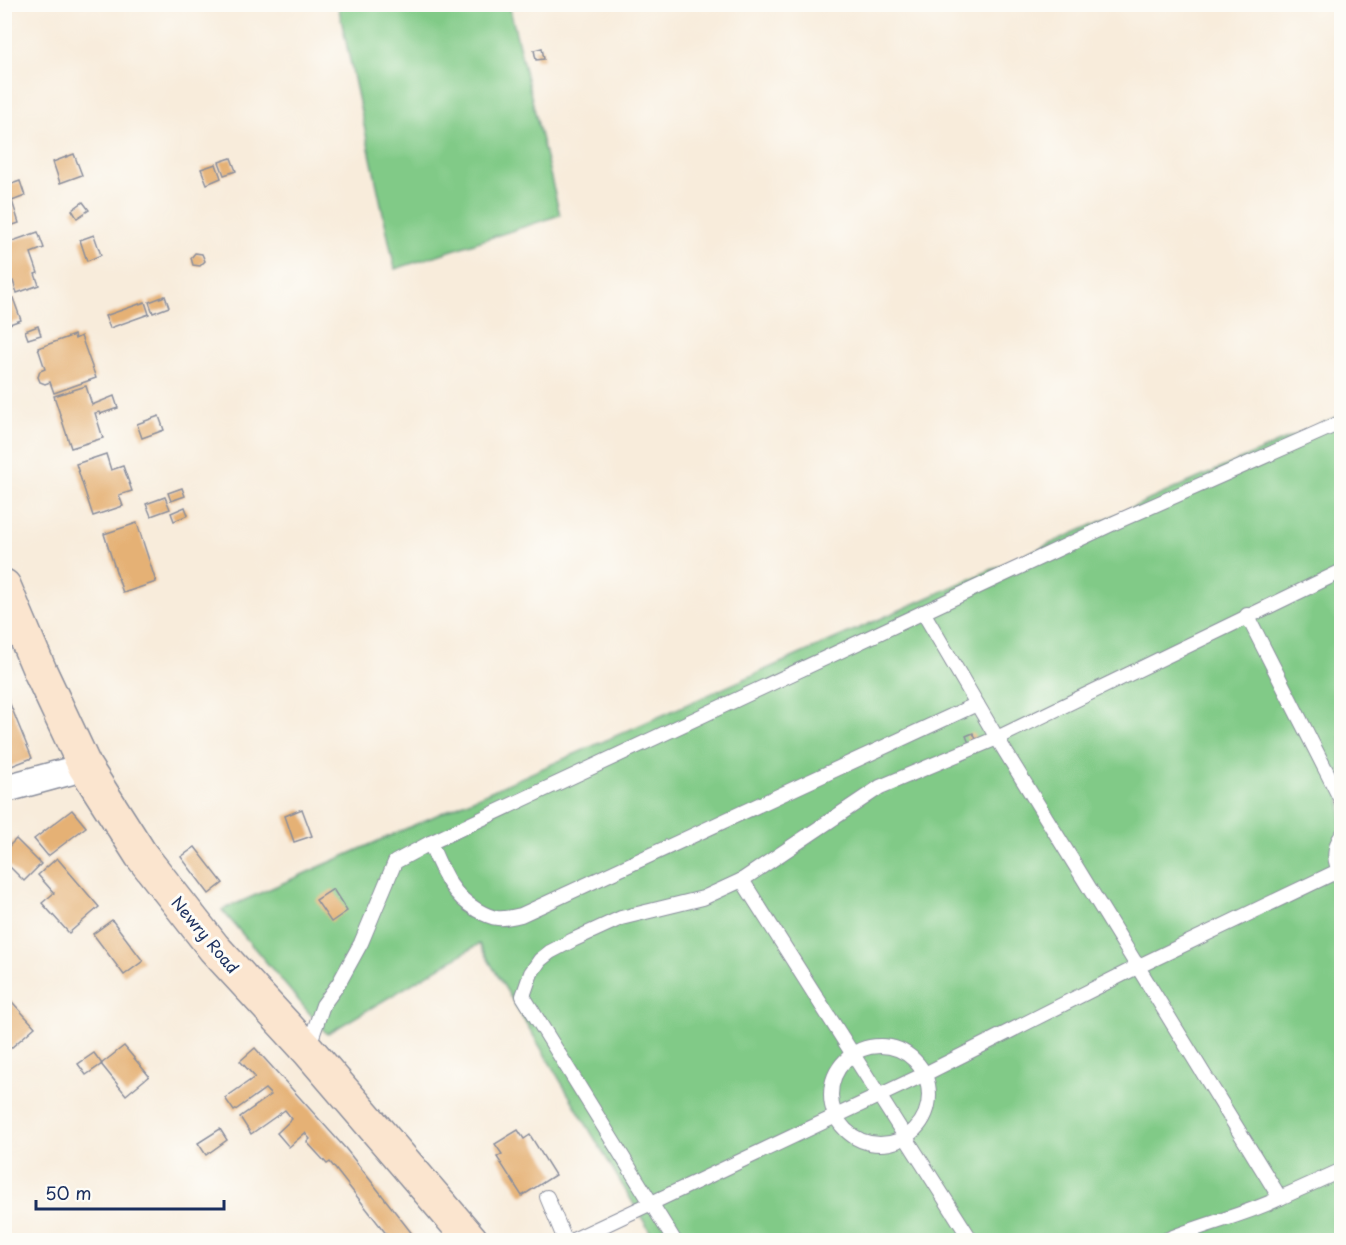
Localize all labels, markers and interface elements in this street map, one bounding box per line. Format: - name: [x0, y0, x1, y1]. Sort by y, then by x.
- street label: Newry Road: [166, 891, 245, 978]
- scale bar: [36, 1173, 224, 1211]
- text: 50 m: [45, 1179, 92, 1206]

